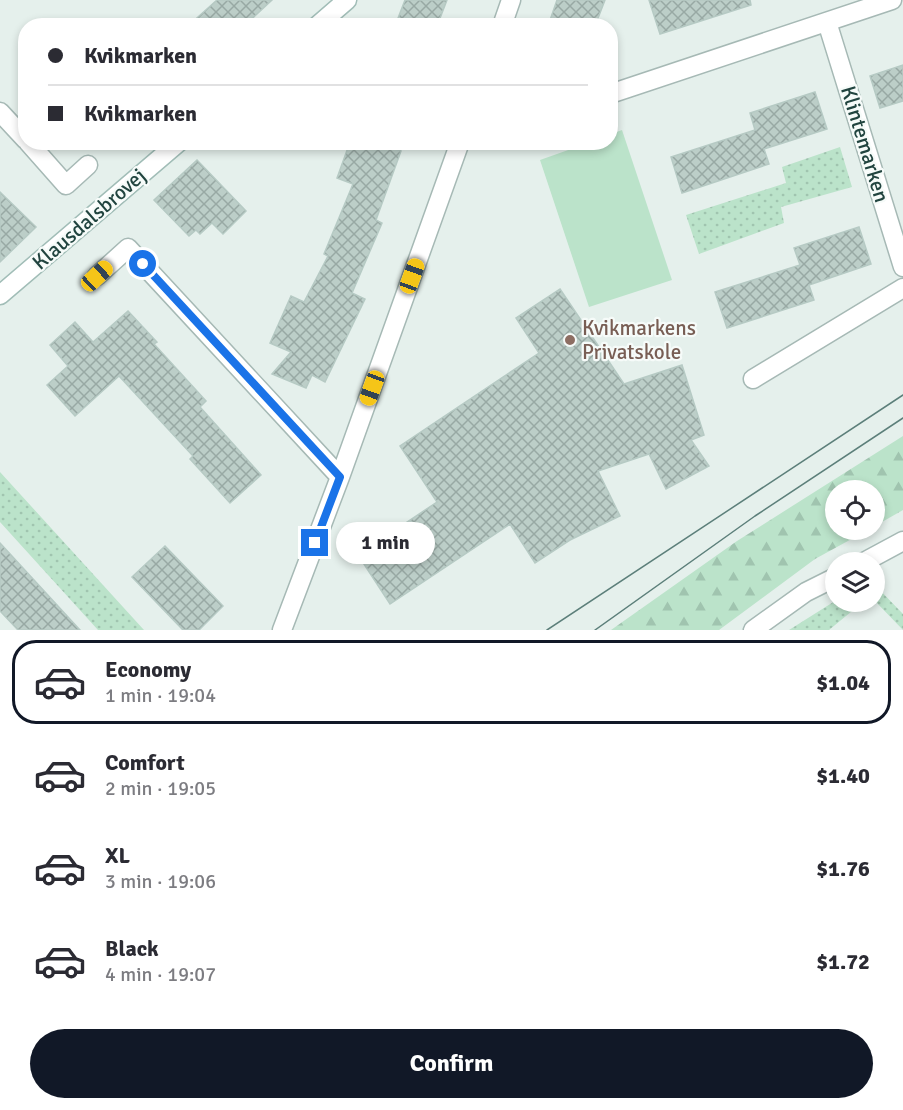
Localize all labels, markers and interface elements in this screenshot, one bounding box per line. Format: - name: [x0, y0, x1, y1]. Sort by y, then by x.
- text: Kvikmarken: [84, 42, 197, 69]
- street label: Klintemarken: [835, 83, 895, 205]
- text: Kvikmarken: [84, 100, 197, 127]
- street label: Klausdalsbrovej: [27, 163, 151, 275]
- route start: [129, 250, 156, 277]
- car: [397, 256, 427, 296]
- car: [78, 257, 116, 295]
- place label: Kvikmarkens Privatskole: [582, 315, 696, 365]
- marker: Kvikmarkens Privatskole: [563, 333, 577, 347]
- car: [357, 368, 387, 408]
- map controls: [825, 480, 885, 612]
- button: locate: [825, 480, 885, 540]
- callout: 1 min: [336, 522, 435, 564]
- route end: [301, 529, 328, 556]
- text: 1 min: [361, 530, 410, 555]
- button: layers: [825, 552, 885, 612]
- icon: car: [33, 655, 87, 709]
- text: Economy: [105, 656, 191, 683]
- text: $1.04: [816, 669, 870, 696]
- text: 1 min · 19:04: [105, 683, 216, 708]
- icon: car: [33, 748, 87, 802]
- text: Comfort: [105, 749, 185, 776]
- text: $1.40: [816, 762, 870, 789]
- text: 2 min · 19:05: [105, 776, 216, 801]
- icon: car: [33, 841, 87, 895]
- text: XL: [105, 842, 130, 869]
- text: $1.76: [816, 855, 870, 882]
- text: 3 min · 19:06: [105, 869, 216, 894]
- icon: car: [33, 934, 87, 988]
- text: Black: [105, 935, 159, 962]
- text: $1.72: [816, 948, 870, 975]
- text: 4 min · 19:07: [105, 962, 216, 987]
- button: Confirm: [30, 1029, 873, 1098]

